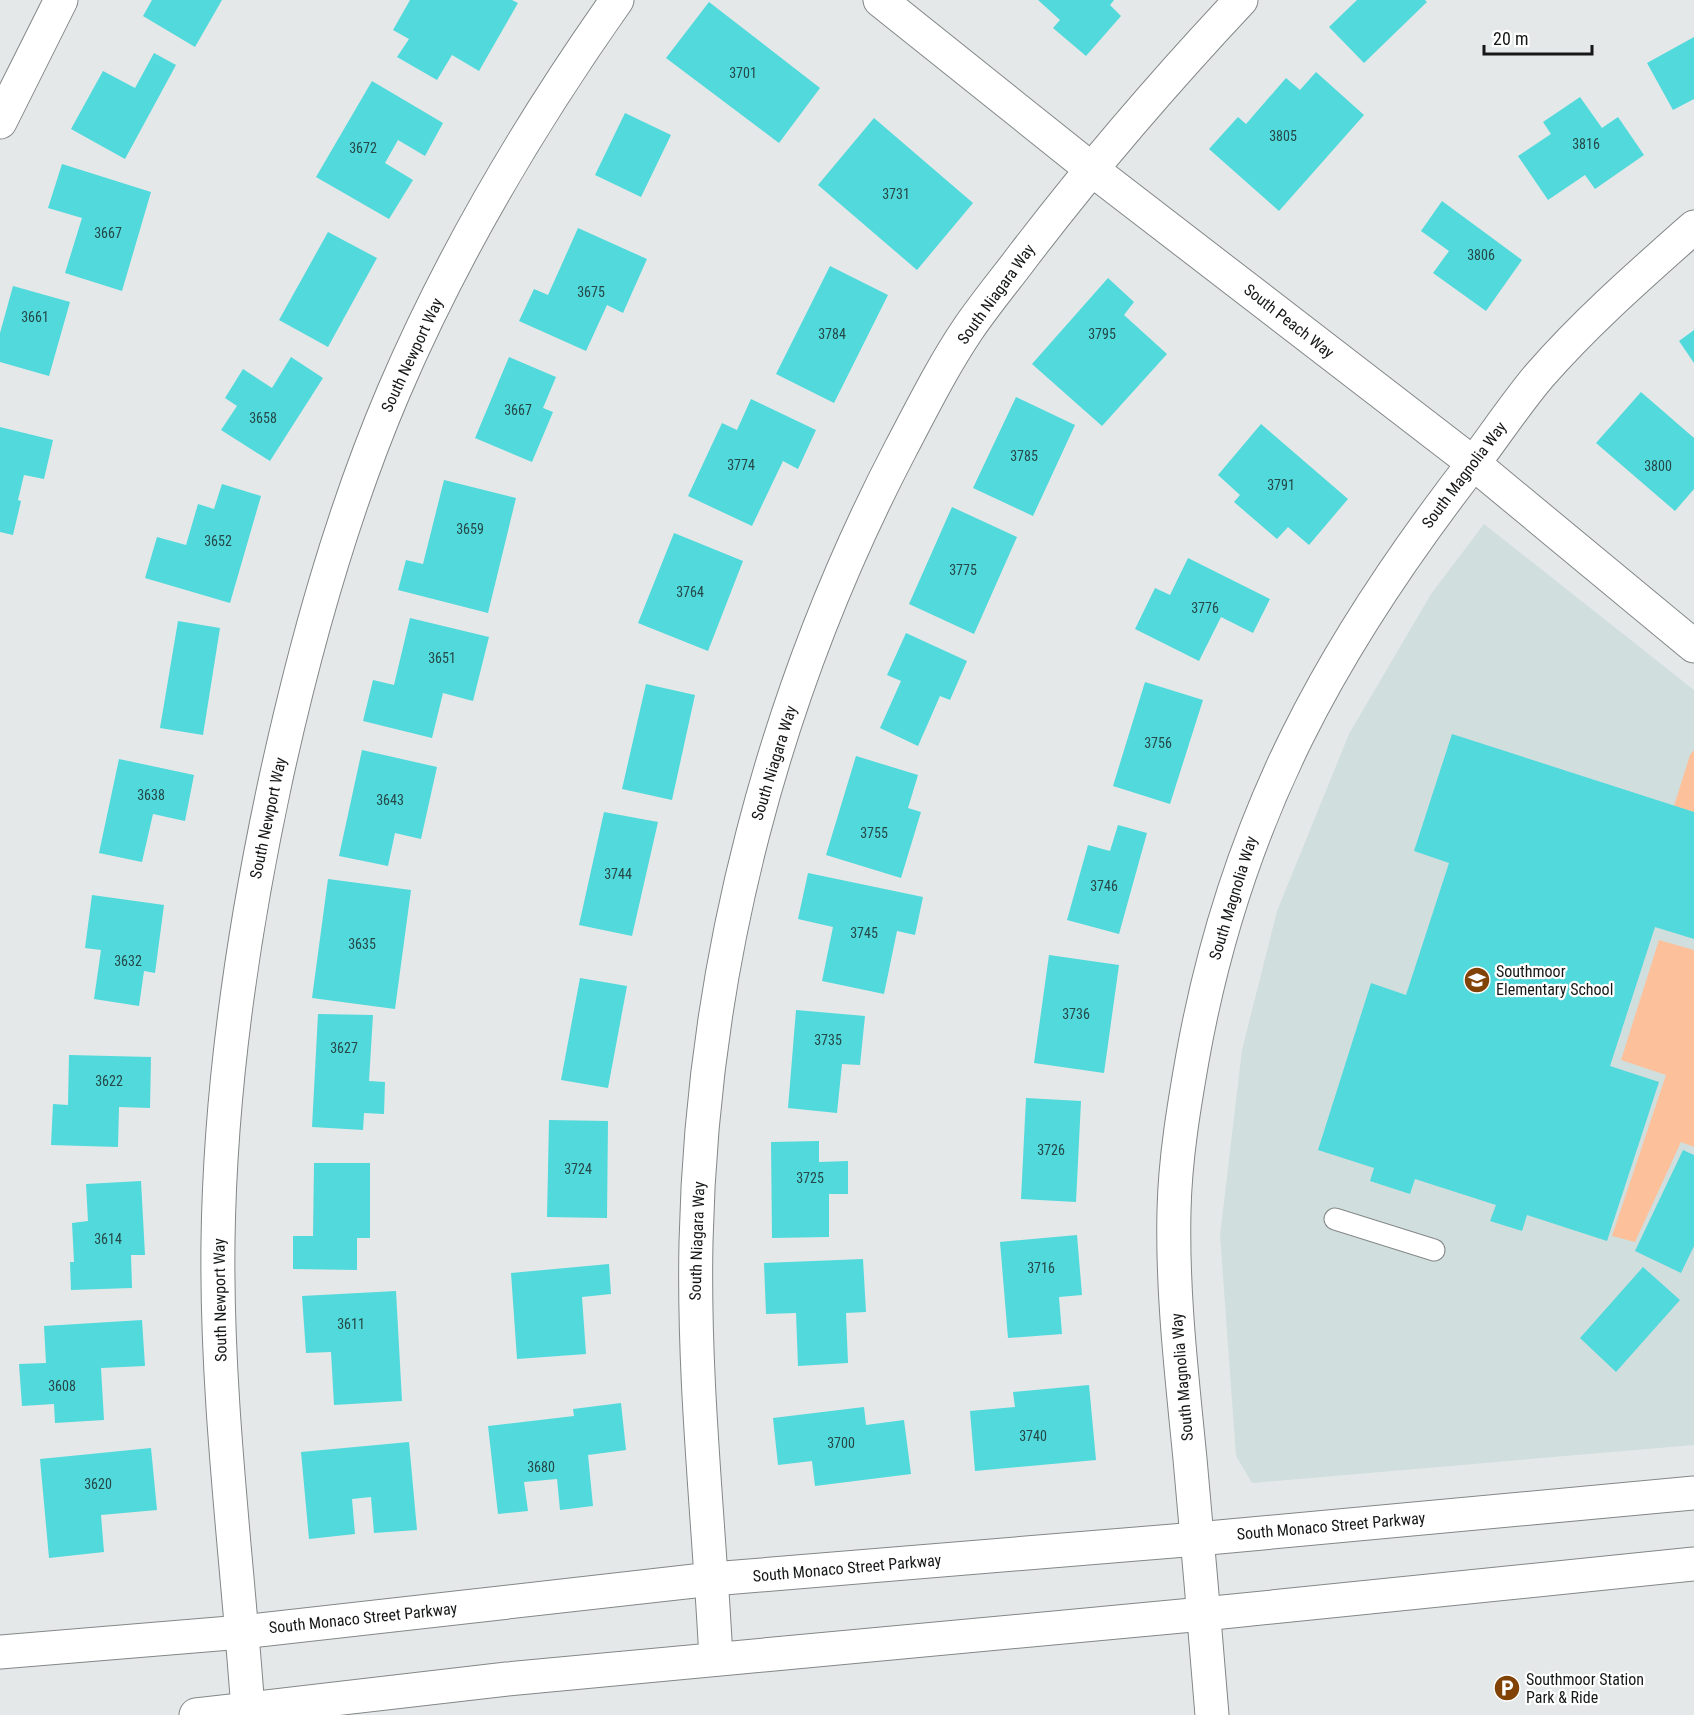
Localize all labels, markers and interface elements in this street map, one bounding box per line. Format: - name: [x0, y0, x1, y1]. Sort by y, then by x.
- scale bar: [1484, 18, 1592, 56]
- text: 20 m: [1493, 28, 1528, 49]
- house number: 3701: [729, 65, 757, 81]
- house number: 3805: [1269, 128, 1297, 144]
- house number: 3816: [1572, 136, 1600, 152]
- house number: 3672: [349, 140, 377, 156]
- house number: 3731: [882, 186, 910, 202]
- house number: 3667: [94, 225, 122, 241]
- street label: South Niagara Way: [953, 240, 1039, 348]
- house number: 3806: [1467, 247, 1495, 263]
- street label: South Peach Way: [1240, 280, 1338, 362]
- house number: 3675: [577, 284, 605, 300]
- street label: South Newport Way: [377, 295, 447, 415]
- house number: 3661: [21, 309, 49, 325]
- house number: 3784: [818, 326, 846, 342]
- house number: 3795: [1088, 326, 1116, 342]
- house number: 3667: [504, 402, 532, 418]
- house number: 3658: [249, 410, 277, 426]
- street label: South Magnolia Way: [1418, 418, 1510, 532]
- house number: 3785: [1010, 448, 1038, 464]
- house number: 3774: [727, 457, 755, 473]
- house number: 3800: [1644, 458, 1672, 474]
- house number: 3791: [1267, 477, 1295, 493]
- house number: 3659: [456, 521, 484, 537]
- house number: 3652: [204, 533, 232, 549]
- house number: 3775: [949, 562, 977, 578]
- house number: 3764: [676, 584, 704, 600]
- house number: 3776: [1191, 600, 1219, 616]
- house number: 3651: [428, 650, 456, 666]
- street label: South Niagara Way: [748, 703, 801, 823]
- house number: 3756: [1144, 735, 1172, 751]
- street label: South Newport Way: [246, 755, 290, 880]
- house number: 3638: [137, 787, 165, 803]
- house number: 3643: [376, 792, 404, 808]
- house number: 3755: [860, 825, 888, 841]
- street label: South Magnolia Way: [1205, 833, 1261, 962]
- house number: 3744: [604, 866, 632, 882]
- house number: 3746: [1090, 878, 1118, 894]
- house number: 3745: [850, 925, 878, 941]
- house number: 3635: [348, 936, 376, 952]
- house number: 3632: [114, 953, 142, 969]
- place label: Southmoor Elementary School: [1496, 962, 1613, 999]
- school or university icon: Southmoor Elementary School: [1462, 965, 1492, 995]
- house number: 3736: [1062, 1006, 1090, 1022]
- house number: 3735: [814, 1032, 842, 1048]
- house number: 3627: [330, 1040, 358, 1056]
- house number: 3622: [95, 1073, 123, 1089]
- house number: 3726: [1037, 1142, 1065, 1158]
- house number: 3724: [564, 1161, 592, 1177]
- house number: 3725: [796, 1170, 824, 1186]
- street label: South Niagara Way: [685, 1181, 709, 1301]
- house number: 3614: [94, 1231, 122, 1247]
- street label: South Newport Way: [209, 1238, 231, 1362]
- house number: 3716: [1027, 1260, 1055, 1276]
- street label: South Magnolia Way: [1167, 1312, 1197, 1442]
- house number: 3611: [337, 1316, 365, 1332]
- house number: 3608: [48, 1378, 76, 1394]
- house number: 3740: [1019, 1428, 1047, 1444]
- house number: 3700: [827, 1435, 855, 1451]
- house number: 3680: [527, 1459, 555, 1475]
- house number: 3620: [84, 1476, 112, 1492]
- street label: South Monaco Street Parkway: [1236, 1508, 1426, 1544]
- street label: South Monaco Street Parkway: [752, 1550, 942, 1586]
- street label: South Monaco Street Parkway: [268, 1599, 458, 1637]
- place label: Southmoor Station Park & Ride: [1526, 1670, 1644, 1707]
- parking icon: Southmoor Station Park & Ride: [1492, 1673, 1522, 1703]

